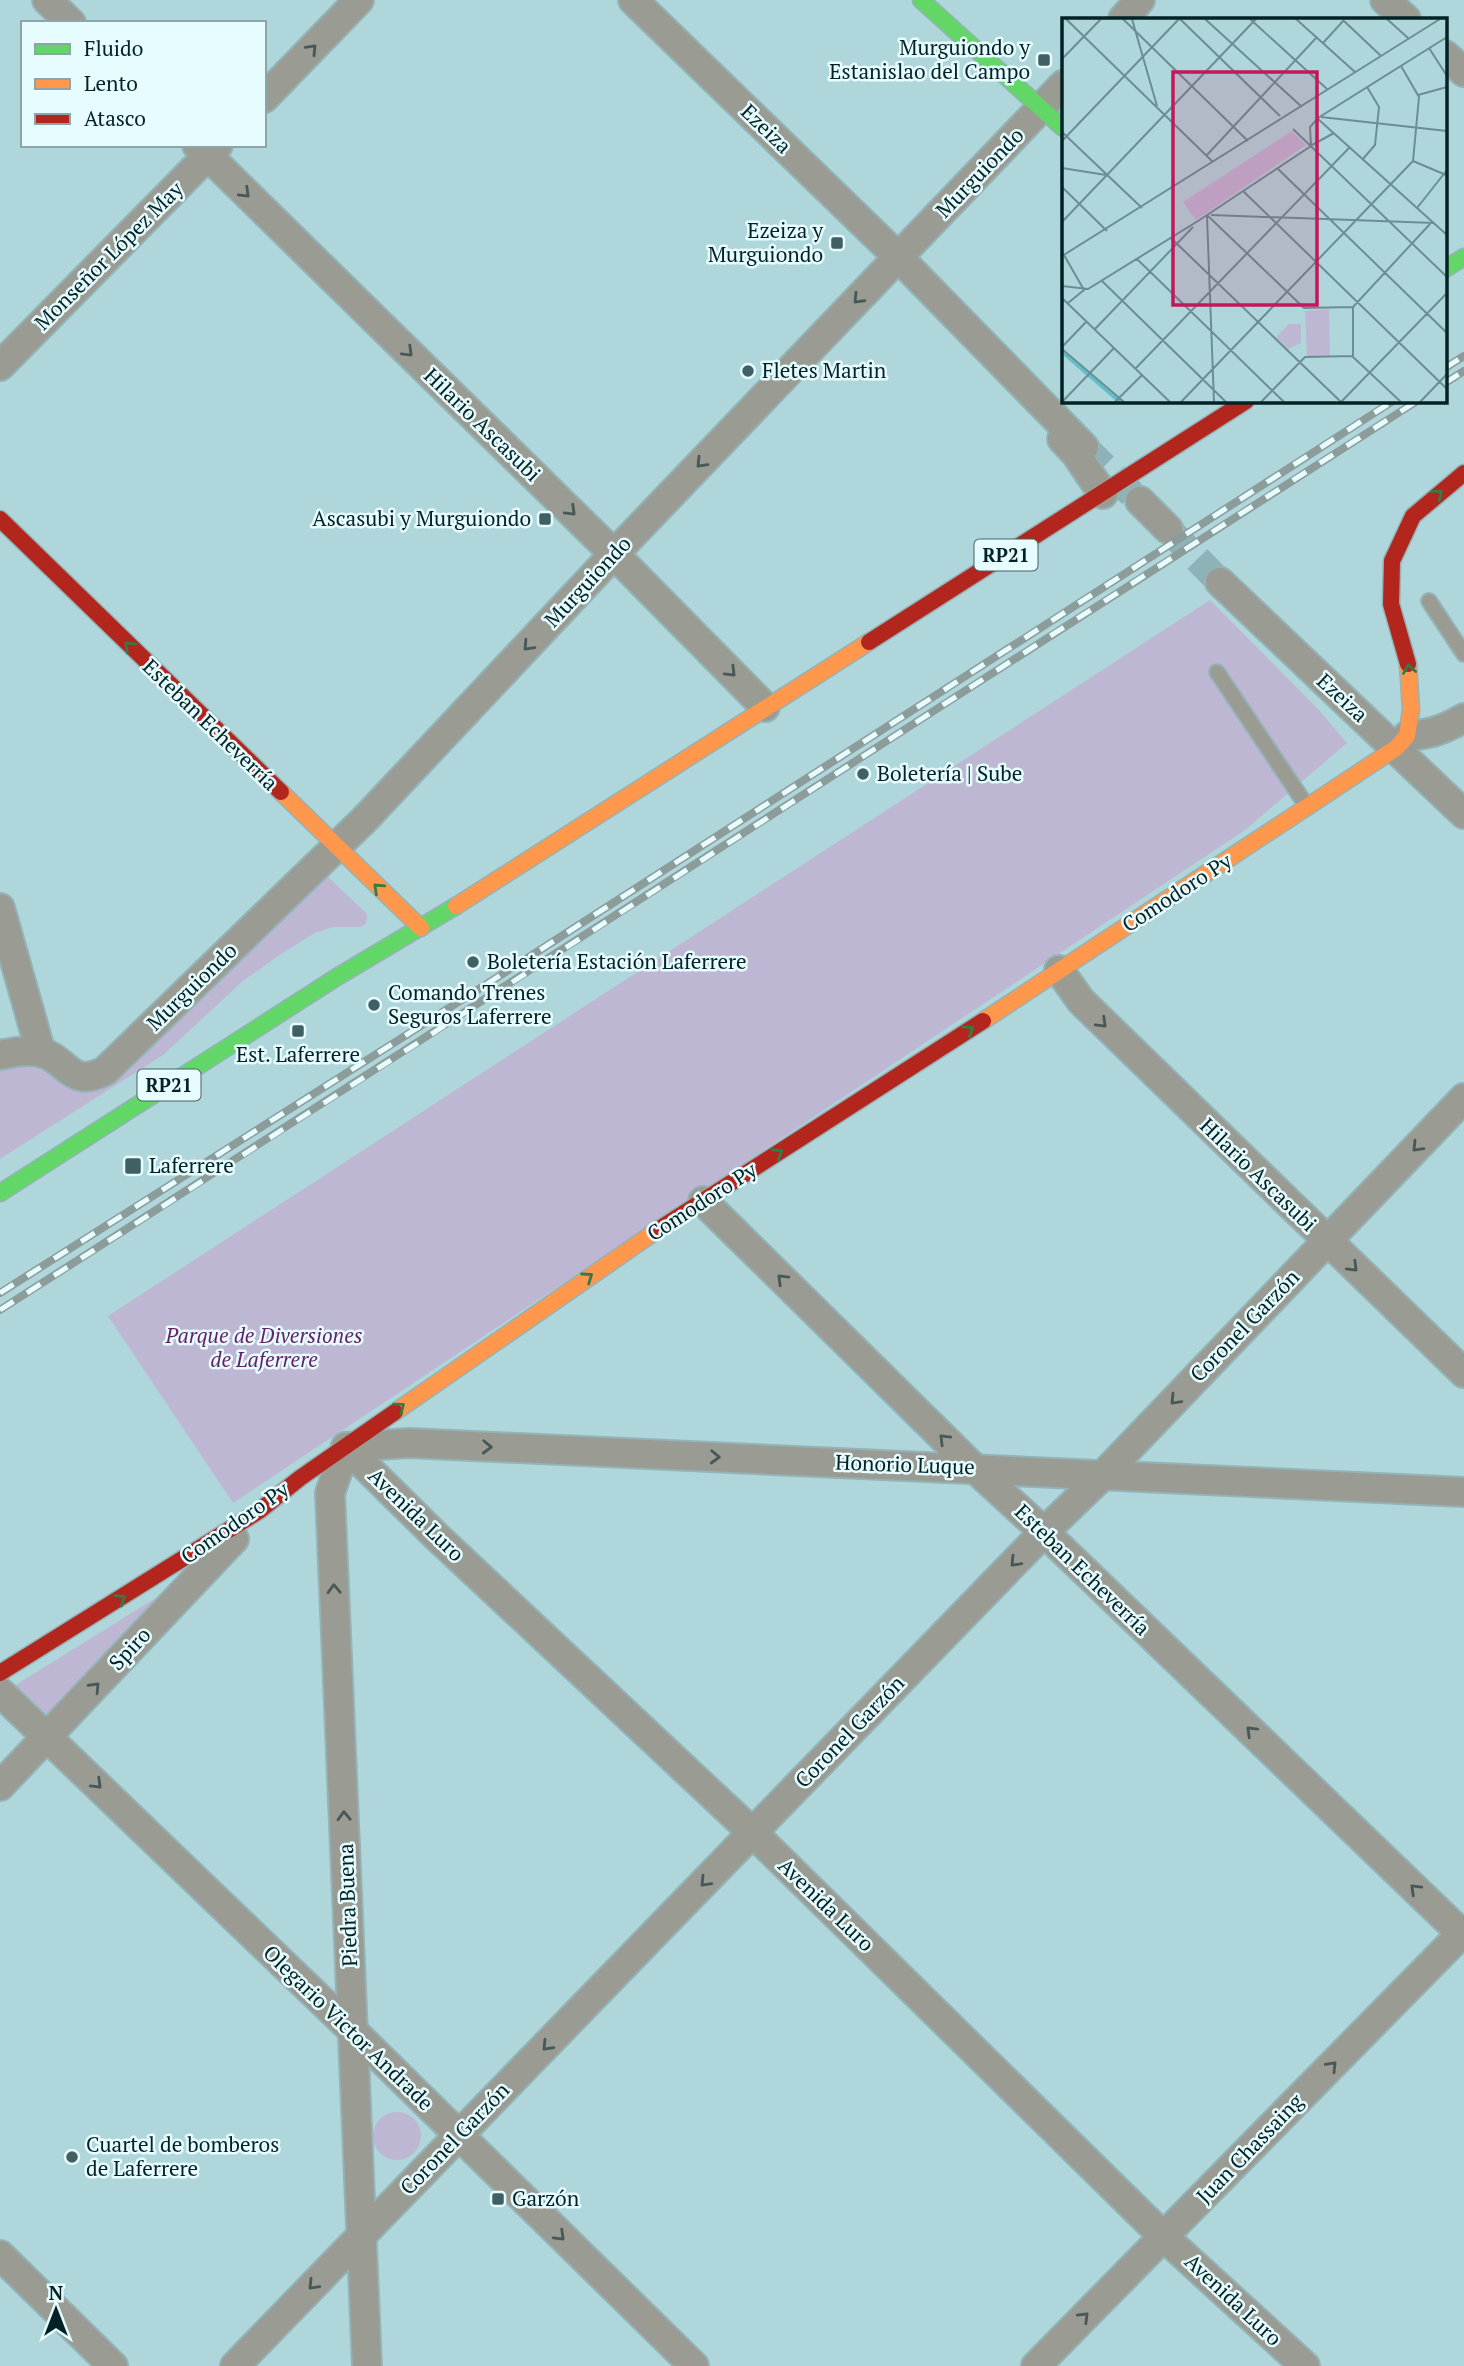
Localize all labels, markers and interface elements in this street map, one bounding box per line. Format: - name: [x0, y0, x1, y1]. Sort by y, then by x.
- inset map: [1062, 18, 1446, 402]
- legend: [21, 21, 266, 147]
- place label: Murguiondo y Estanislao del Campo: [829, 33, 1030, 85]
- text: Fluido: [84, 34, 143, 62]
- one-way arrow: [303, 44, 316, 57]
- marker: Murguiondo y Estanislao del Campo: [1036, 52, 1052, 68]
- text: Lento: [84, 69, 138, 97]
- street label: Ezeiza: [735, 97, 798, 159]
- text: Atasco: [84, 104, 146, 132]
- street label: Murguiondo: [929, 121, 1029, 223]
- street label: Monseñor López May: [28, 175, 189, 336]
- one-way arrow: [237, 185, 250, 198]
- place label: Ezeiza y Murguiondo: [708, 216, 823, 268]
- marker: Ezeiza y Murguiondo: [829, 235, 845, 251]
- one-way arrow: [854, 291, 867, 304]
- one-way arrow: [400, 344, 413, 357]
- place label: Fletes Martin: [762, 356, 887, 384]
- street label: Hilario Ascasubi: [418, 361, 547, 487]
- marker: Fletes Martin: [740, 363, 756, 379]
- one-way arrow: [696, 455, 709, 468]
- one-way arrow: [1431, 490, 1443, 503]
- one-way arrow: [562, 503, 575, 516]
- place label: Ascasubi y Murguiondo: [312, 504, 531, 532]
- marker: Ascasubi y Murguiondo: [537, 511, 553, 527]
- street label: Murguiondo: [538, 530, 637, 633]
- road number: RP21: [974, 540, 1038, 570]
- one-way arrow: [523, 638, 536, 651]
- one-way arrow: [124, 641, 137, 654]
- street label: Esteban Echeverría: [137, 652, 285, 796]
- one-way arrow: [1402, 663, 1417, 675]
- one-way arrow: [723, 664, 736, 677]
- street label: Ezeiza: [1311, 667, 1374, 728]
- place label: Boletería | Sube: [877, 759, 1022, 787]
- marker: Boletería | Sube: [855, 766, 871, 782]
- street label: Comodoro Py: [1116, 846, 1237, 938]
- one-way arrow: [373, 884, 386, 896]
- street label: Murguiondo: [140, 936, 242, 1036]
- place label: Boletería Estación Laferrere: [487, 947, 747, 975]
- marker: Boletería Estación Laferrere: [465, 954, 481, 970]
- place label: Comando Trenes Seguros Laferrere: [388, 978, 552, 1030]
- marker: Comando Trenes Seguros Laferrere: [366, 997, 382, 1013]
- one-way arrow: [1094, 1014, 1107, 1027]
- marker: Est. Laferrere: [290, 1023, 306, 1039]
- one-way arrow: [961, 1025, 974, 1038]
- place label: Est. Laferrere: [236, 1040, 360, 1068]
- road number: RP21: [138, 1070, 200, 1100]
- street label: Hilario Ascasubi: [1194, 1111, 1323, 1237]
- one-way arrow: [1412, 1139, 1425, 1152]
- one-way arrow: [770, 1149, 783, 1162]
- place label: Laferrere: [149, 1151, 234, 1179]
- street label: Comodoro Py: [641, 1155, 762, 1247]
- marker: Laferrere: [123, 1156, 143, 1176]
- one-way arrow: [1345, 1258, 1358, 1271]
- street label: Coronel Garzón: [1184, 1263, 1305, 1388]
- one-way arrow: [580, 1273, 593, 1285]
- one-way arrow: [778, 1275, 790, 1287]
- park label: Parque de Diversiones de Laferrere: [164, 1321, 363, 1373]
- one-way arrow: [1170, 1392, 1183, 1405]
- one-way arrow: [392, 1402, 405, 1415]
- one-way arrow: [940, 1434, 953, 1447]
- one-way arrow: [482, 1439, 493, 1454]
- street label: Honorio Luque: [835, 1448, 975, 1480]
- one-way arrow: [709, 1449, 720, 1464]
- street label: Avenida Luro: [363, 1461, 471, 1567]
- street label: Comodoro Py: [175, 1474, 294, 1570]
- street label: Esteban Echeverría: [1009, 1497, 1157, 1641]
- one-way arrow: [1010, 1554, 1023, 1567]
- one-way arrow: [327, 1583, 342, 1594]
- one-way arrow: [113, 1595, 126, 1608]
- street label: Spiro: [102, 1621, 156, 1676]
- street label: Coronel Garzón: [789, 1669, 910, 1794]
- one-way arrow: [87, 1682, 99, 1695]
- one-way arrow: [1246, 1726, 1259, 1739]
- one-way arrow: [89, 1775, 102, 1788]
- one-way arrow: [336, 1810, 351, 1821]
- street label: Piedra Buena: [331, 1842, 363, 1967]
- street label: Avenida Luro: [773, 1851, 881, 1957]
- one-way arrow: [701, 1874, 714, 1887]
- one-way arrow: [1410, 1884, 1423, 1897]
- street label: Olegario Victor Andrade: [257, 1939, 440, 2116]
- one-way arrow: [542, 2038, 555, 2051]
- one-way arrow: [1323, 2061, 1336, 2074]
- street label: Coronel Garzón: [394, 2076, 515, 2201]
- street label: Juan Chassaing: [1190, 2087, 1309, 2209]
- place label: Cuartel de bomberos de Laferrere: [86, 2130, 279, 2182]
- marker: Cuartel de bomberos de Laferrere: [64, 2149, 80, 2165]
- place label: Garzón: [512, 2184, 580, 2212]
- marker: Garzón: [490, 2191, 506, 2207]
- one-way arrow: [552, 2227, 565, 2240]
- street label: Avenida Luro: [1179, 2247, 1288, 2351]
- north arrow: [21, 2275, 91, 2345]
- one-way arrow: [309, 2277, 322, 2290]
- text: N: [49, 2280, 64, 2305]
- one-way arrow: [1075, 2313, 1088, 2326]

